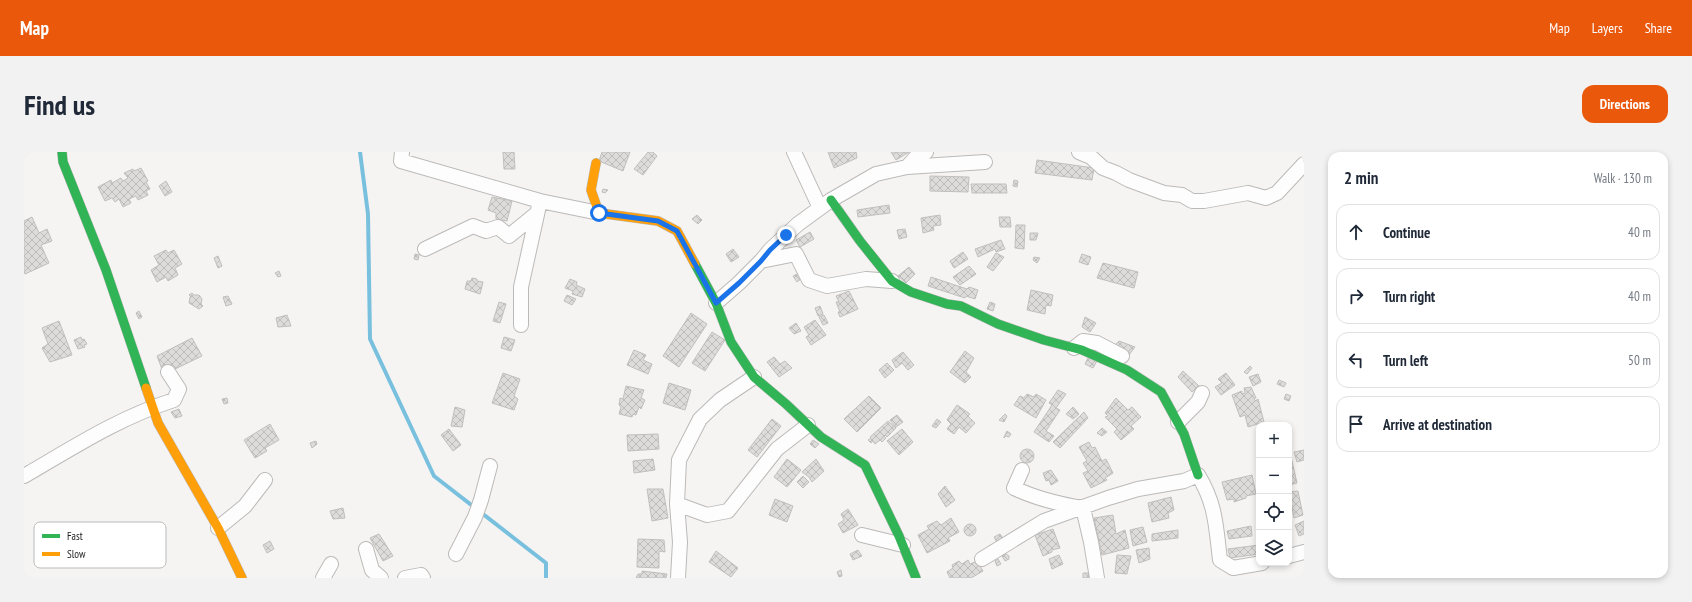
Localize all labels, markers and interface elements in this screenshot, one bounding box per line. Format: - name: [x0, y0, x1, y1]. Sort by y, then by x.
- text: Map: [20, 16, 49, 40]
- text: Map: [1549, 19, 1570, 37]
- text: Layers: [1592, 19, 1623, 37]
- text: Share: [1645, 19, 1672, 37]
- button: Directions: [1582, 85, 1668, 123]
- text: Find us: [24, 86, 95, 123]
- text: 2 min: [1344, 167, 1378, 189]
- text: Walk · 130 m: [1594, 170, 1652, 187]
- route start: [590, 204, 608, 222]
- icon: ahead: [1345, 221, 1367, 243]
- text: Continue: [1383, 223, 1430, 242]
- text: 40 m: [1628, 224, 1651, 241]
- route end: [777, 226, 795, 244]
- icon: right: [1345, 285, 1367, 307]
- text: Turn right: [1383, 287, 1435, 306]
- text: 40 m: [1628, 288, 1651, 305]
- icon: left: [1345, 349, 1367, 371]
- text: Turn left: [1383, 351, 1428, 370]
- text: 50 m: [1628, 352, 1651, 369]
- icon: arrive: [1345, 413, 1367, 435]
- text: Arrive at destination: [1383, 415, 1492, 434]
- map controls: [1256, 422, 1292, 566]
- button: +: [1256, 422, 1292, 458]
- button: −: [1256, 458, 1292, 494]
- button: locate: [1256, 494, 1292, 530]
- legend: [34, 522, 166, 568]
- text: Fast: [67, 529, 83, 543]
- button: layers: [1256, 530, 1292, 566]
- text: Slow: [67, 547, 86, 561]

